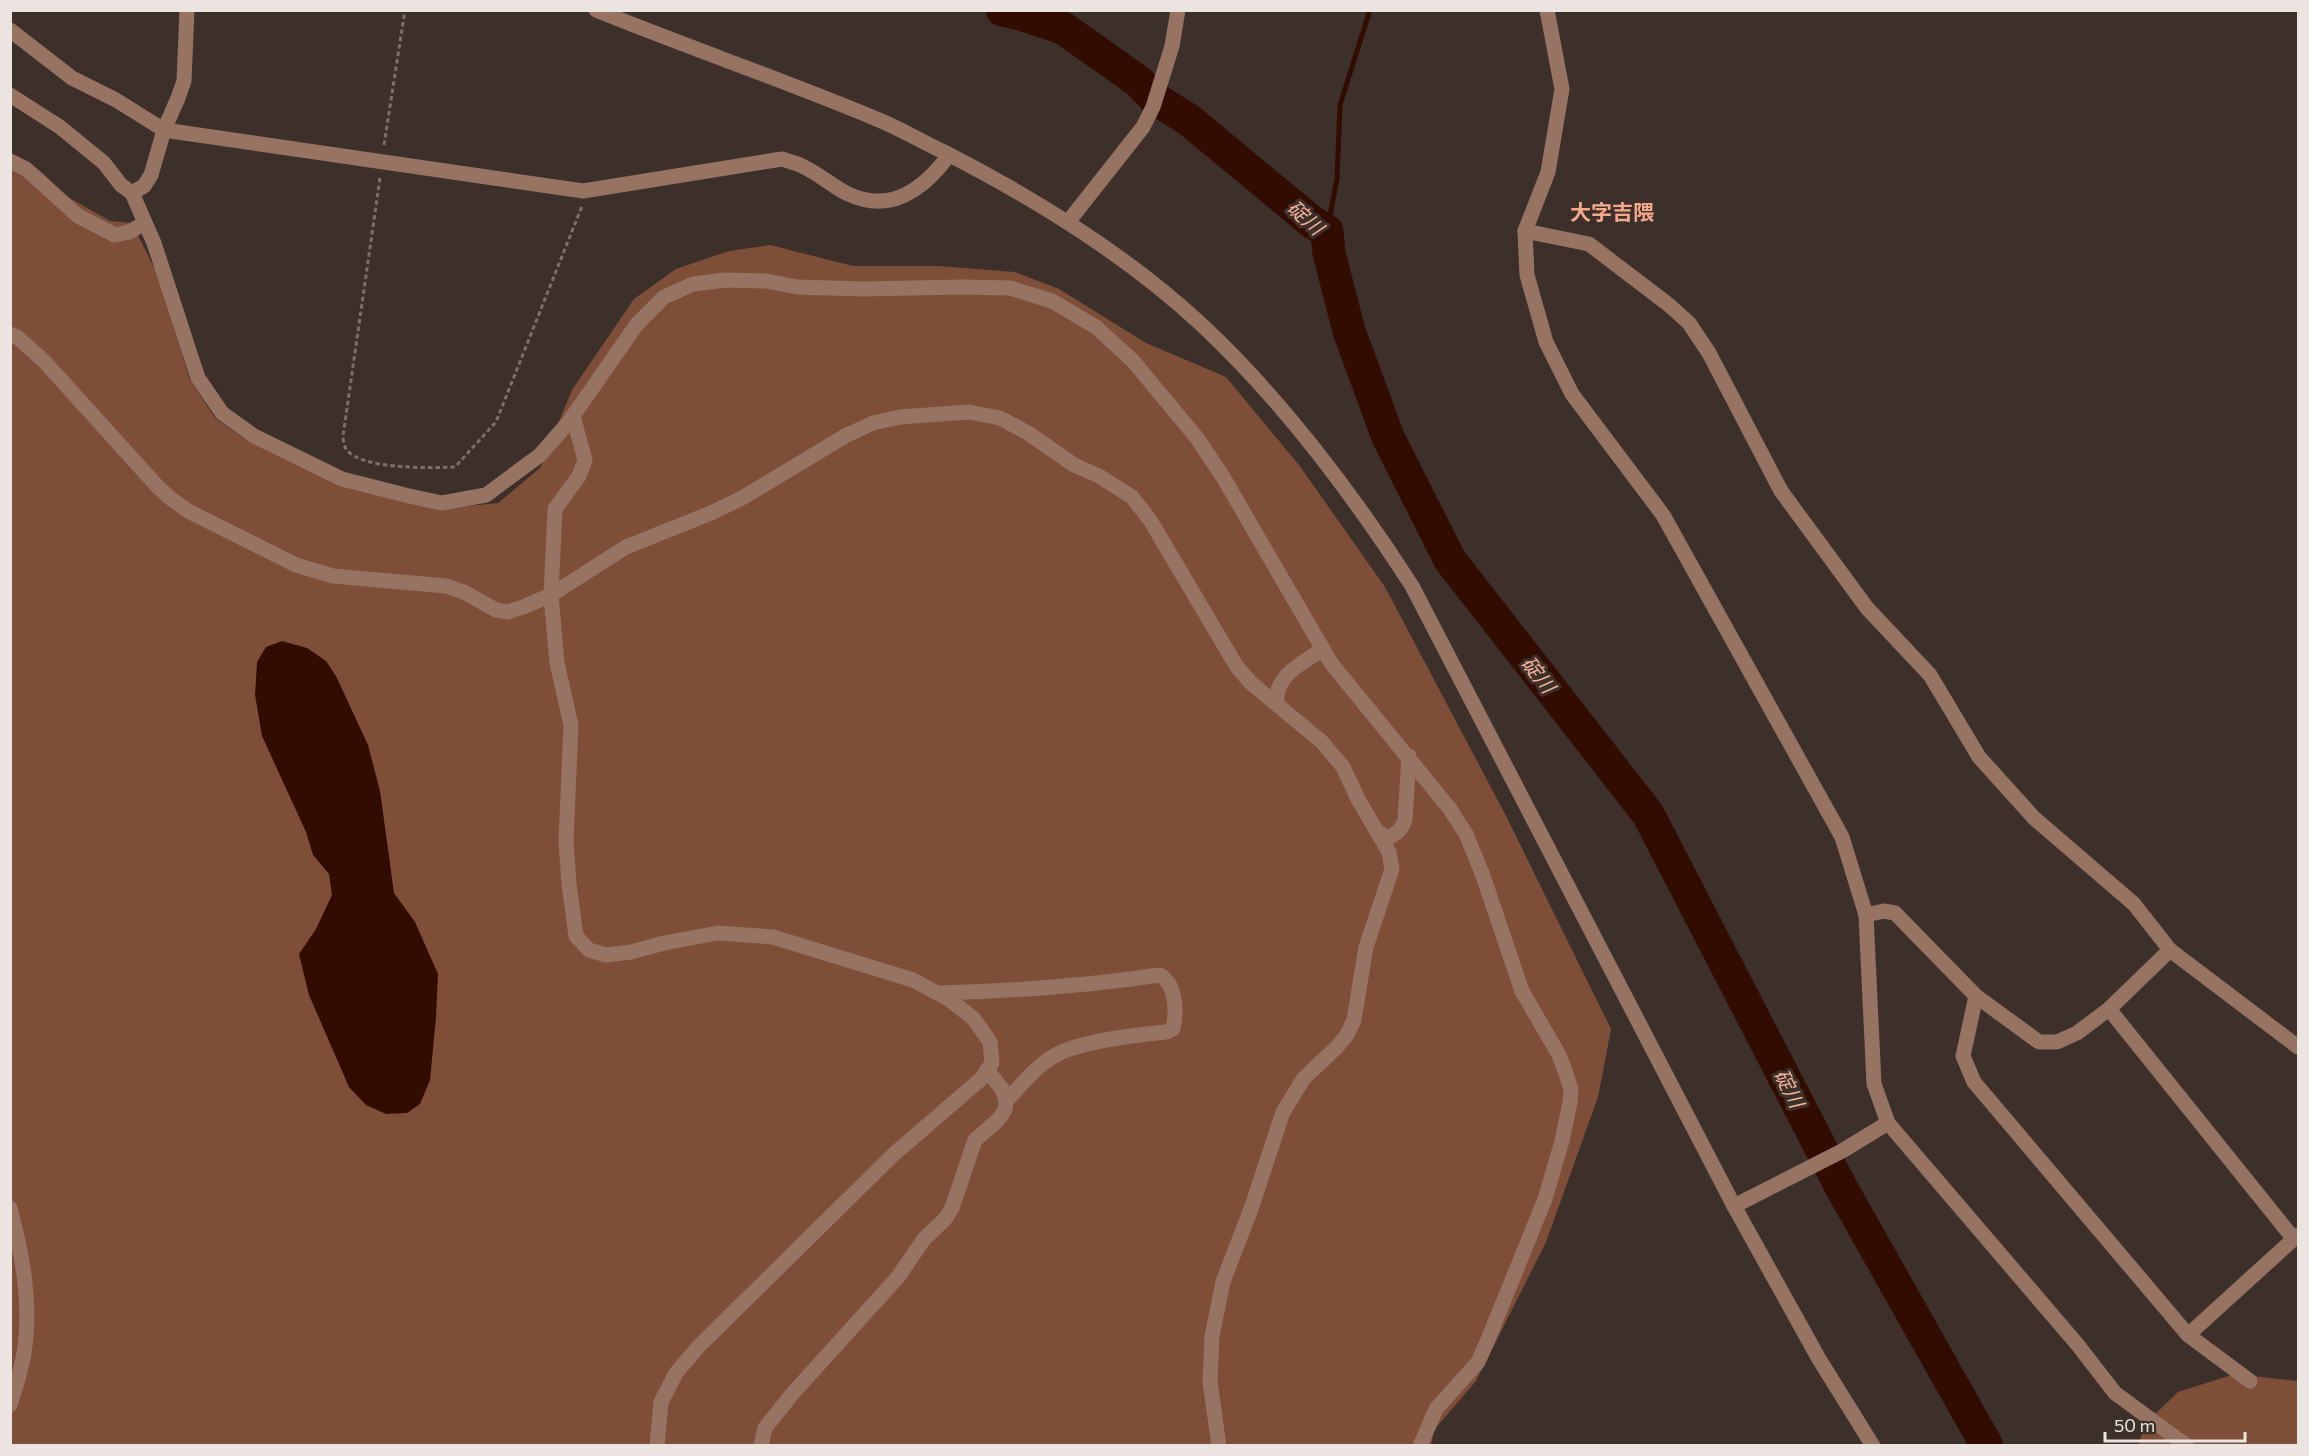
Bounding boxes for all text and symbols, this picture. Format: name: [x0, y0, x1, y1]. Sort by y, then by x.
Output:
water label: 碇川: [1283, 195, 1330, 241]
district label: 大字吉隈: [1570, 199, 1654, 224]
water label: 碇川: [1517, 651, 1562, 699]
water label: 碇川: [1770, 1065, 1811, 1113]
scale bar: [2105, 1405, 2244, 1443]
text: 50 m: [2114, 1414, 2155, 1436]

